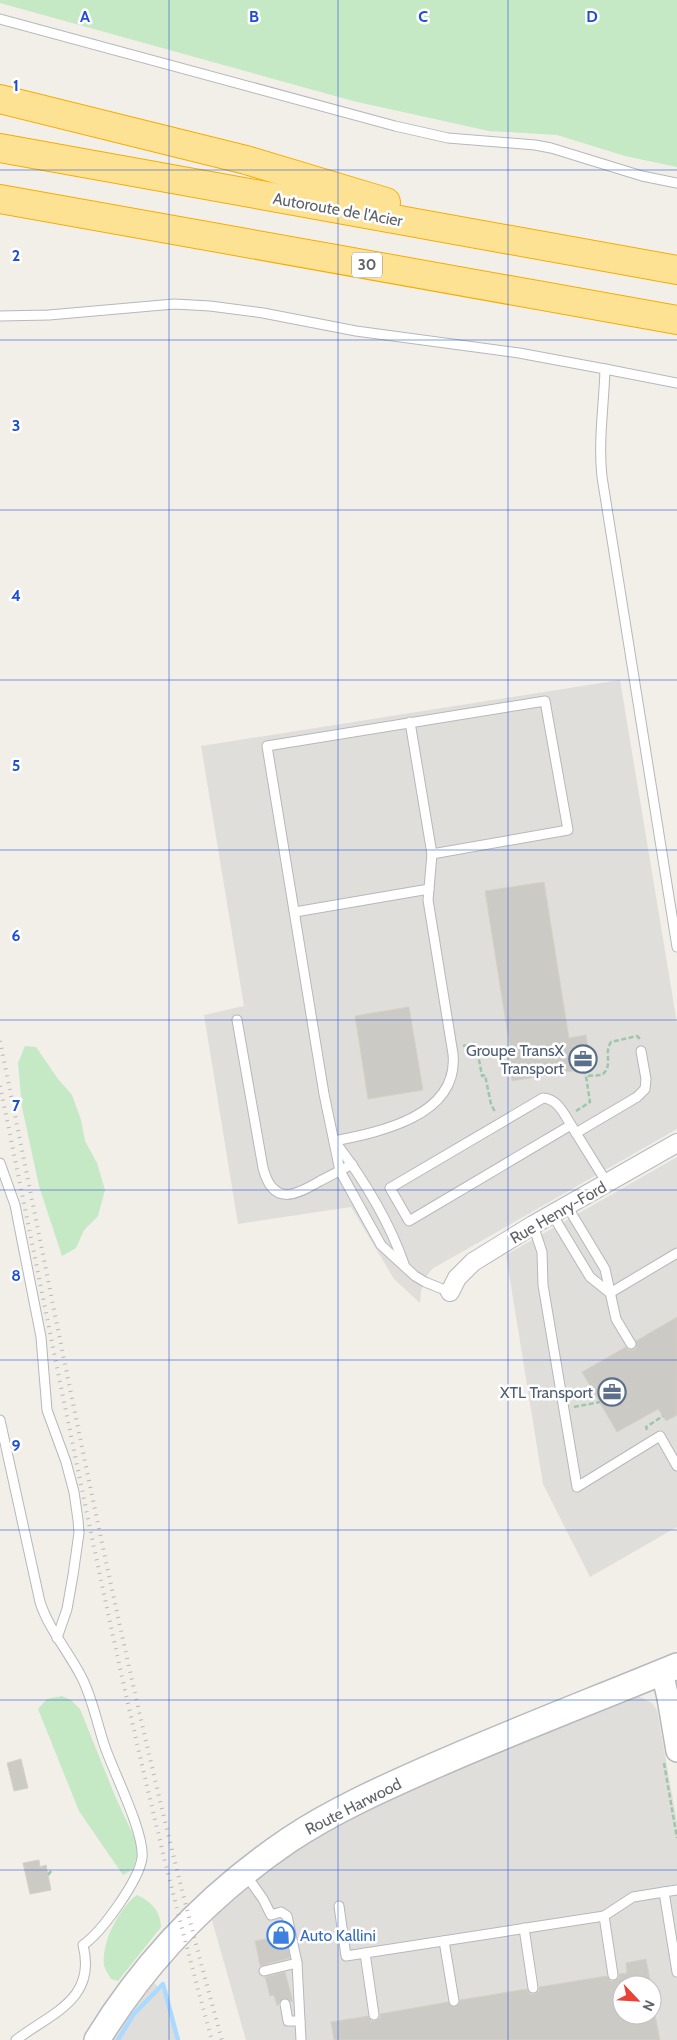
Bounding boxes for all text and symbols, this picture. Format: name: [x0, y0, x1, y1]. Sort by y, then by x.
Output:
text: A: [80, 7, 90, 26]
text: B: [249, 7, 259, 26]
text: C: [418, 7, 428, 26]
text: D: [586, 7, 598, 26]
text: 1: [13, 76, 19, 95]
street label: Autoroute de l'Acier: [272, 189, 405, 230]
text: 2: [12, 246, 20, 265]
road number: 30: [352, 252, 382, 278]
text: 3: [12, 416, 20, 435]
text: 4: [11, 586, 21, 605]
text: 5: [12, 756, 20, 775]
text: 6: [12, 926, 21, 945]
place label: Groupe TransX Transport: [466, 1041, 565, 1078]
office icon: Groupe TransX Transport: [568, 1044, 598, 1074]
text: 7: [12, 1096, 21, 1115]
street label: Rue Henry-Ford: [507, 1177, 610, 1248]
text: 8: [11, 1266, 21, 1285]
office icon: XTL Transport: [597, 1377, 627, 1407]
place label: XTL Transport: [500, 1383, 594, 1402]
text: 9: [12, 1436, 21, 1455]
street label: Route Harwood: [302, 1774, 405, 1839]
shop icon: Auto Kallini: [266, 1920, 296, 1950]
place label: Auto Kallini: [300, 1926, 376, 1945]
north arrow: [612, 1975, 662, 2025]
text: N: [639, 1997, 659, 2014]

